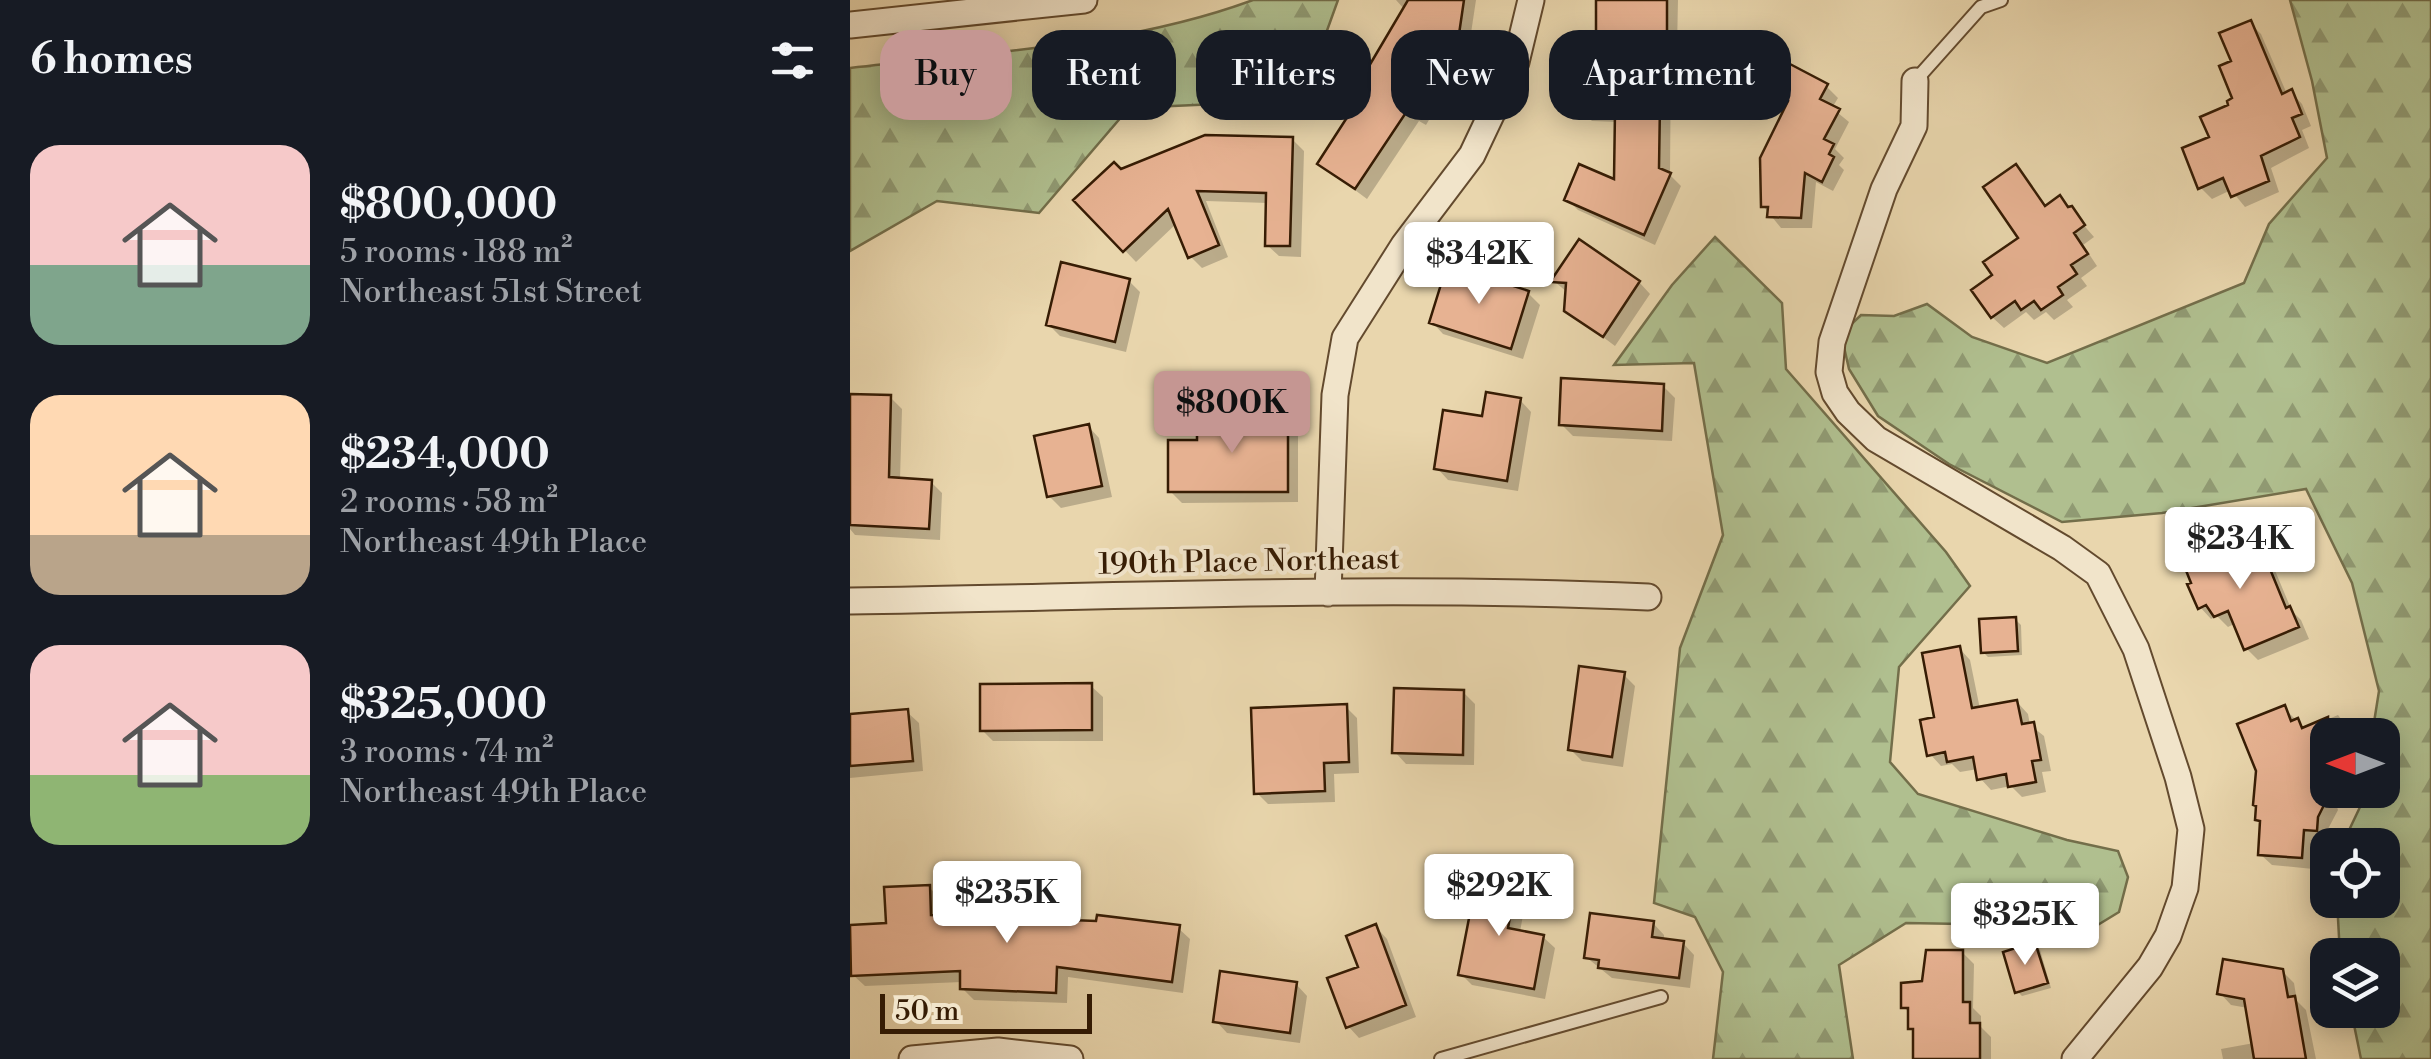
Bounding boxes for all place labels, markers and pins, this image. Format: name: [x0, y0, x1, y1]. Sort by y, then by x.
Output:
pin: $342K: [1409, 222, 1549, 307]
pin: $800K: [1162, 371, 1302, 456]
pin: $234K: [2170, 507, 2310, 592]
pin: $292K: [1429, 854, 1569, 939]
pin: $235K: [937, 861, 1077, 946]
pin: $325K: [1955, 883, 2095, 968]

